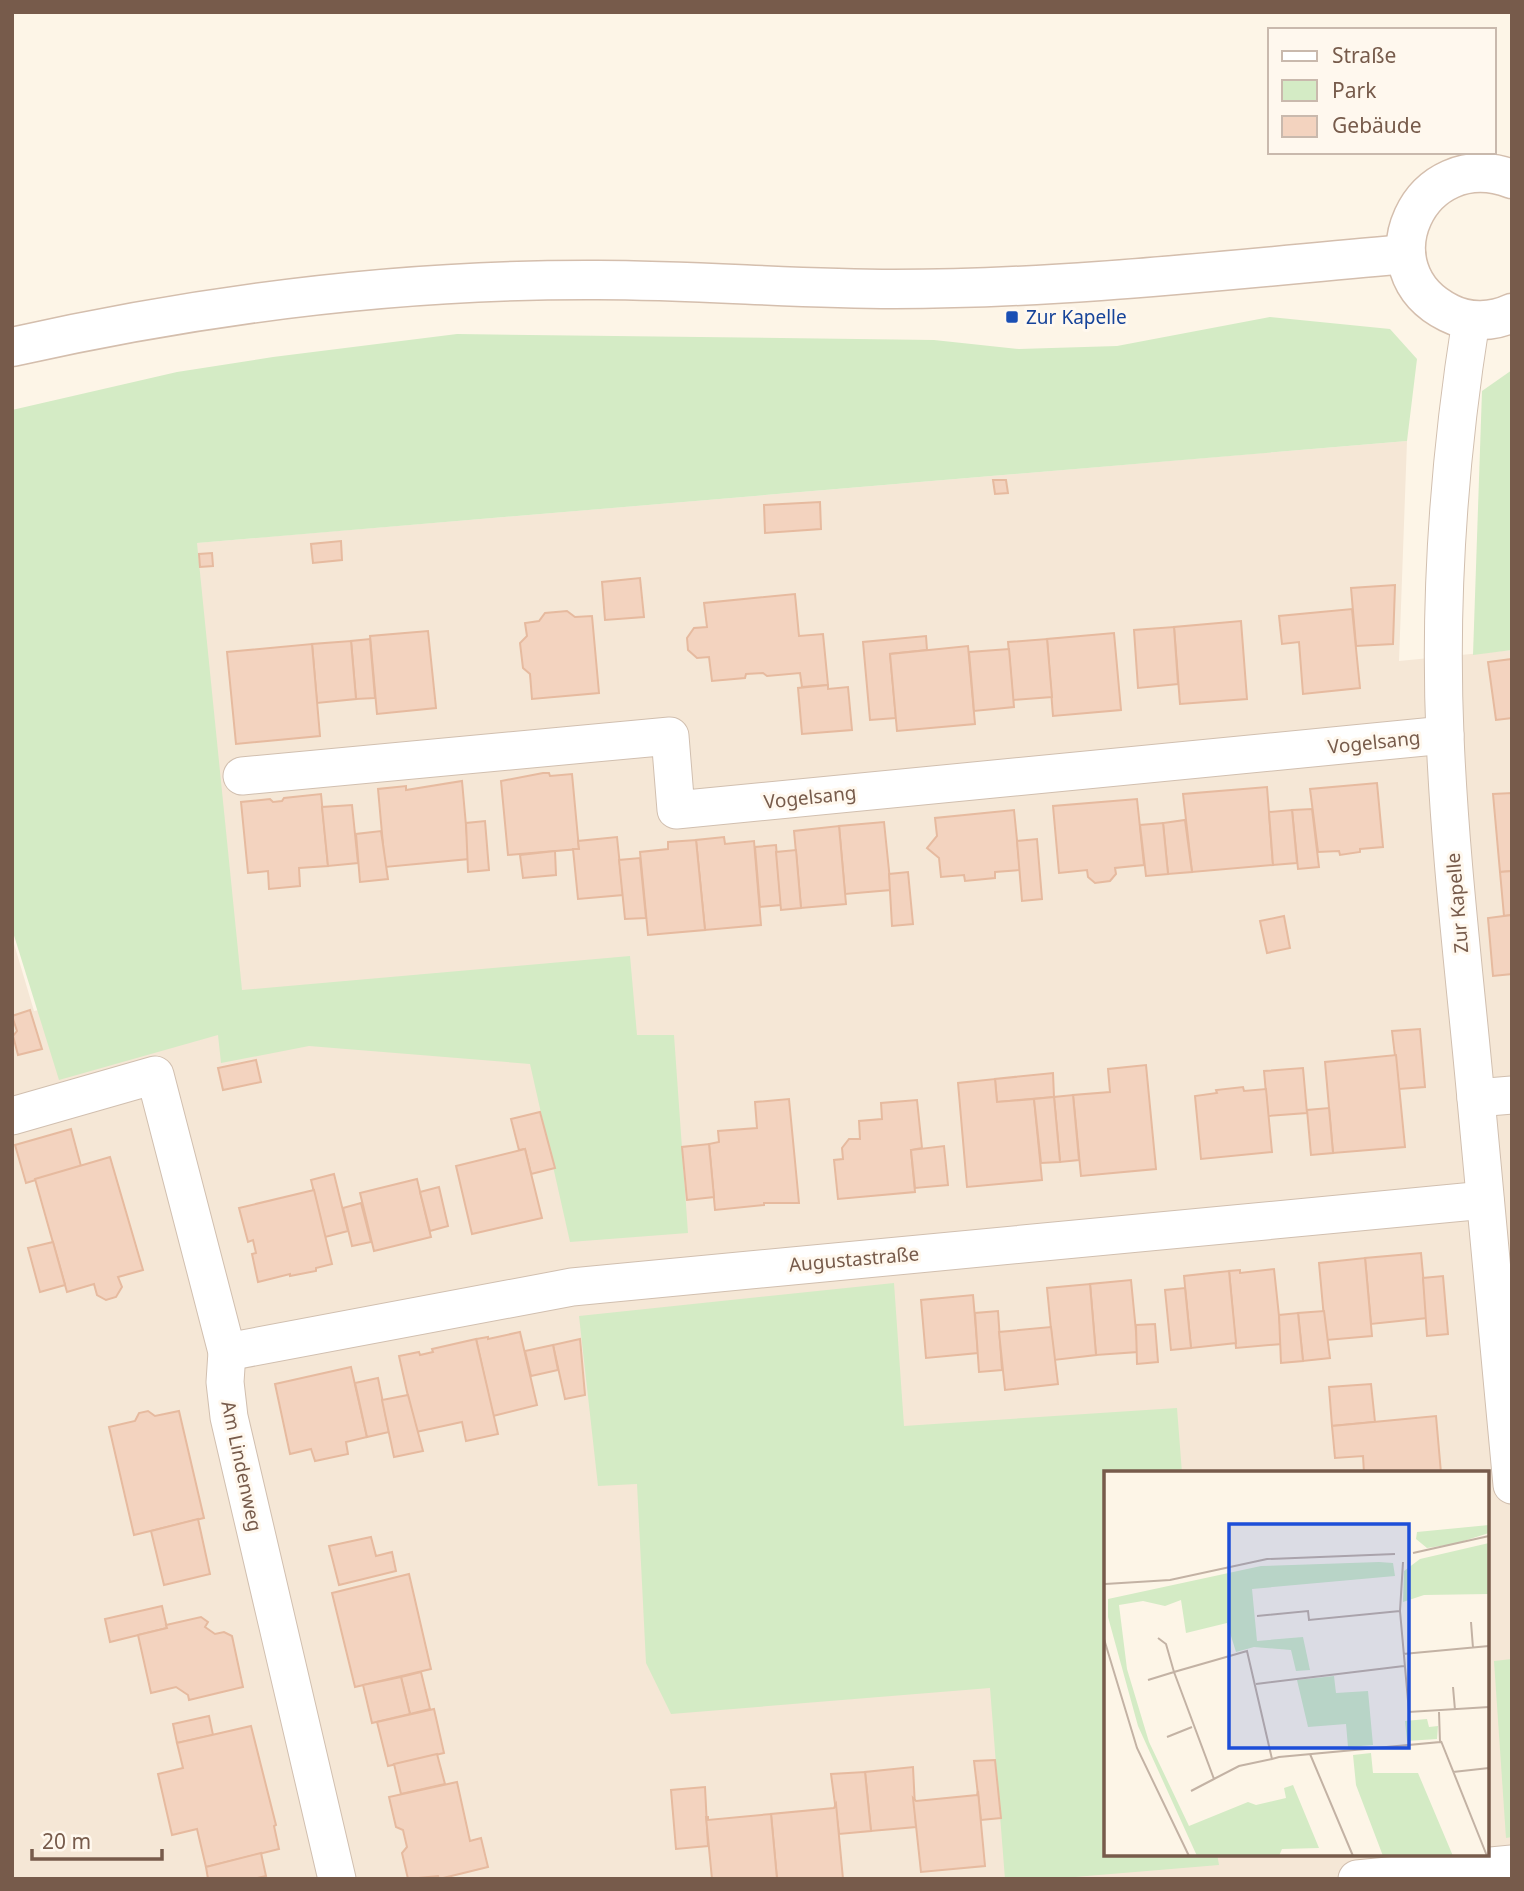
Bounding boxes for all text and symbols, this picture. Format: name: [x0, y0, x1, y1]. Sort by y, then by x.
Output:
legend: [1268, 28, 1496, 154]
text: Straße: [1332, 41, 1396, 69]
text: Park: [1332, 76, 1377, 104]
text: Gebäude: [1332, 111, 1422, 139]
place label: Zur Kapelle: [1026, 304, 1127, 330]
marker: Zur Kapelle: [1004, 309, 1020, 325]
street label: Vogelsang: [1326, 724, 1422, 760]
street label: Vogelsang: [762, 779, 858, 815]
street label: Zur Kapelle: [1440, 852, 1474, 954]
street label: Augustastraße: [788, 1240, 920, 1278]
street label: Am Lindenweg: [215, 1398, 269, 1534]
inset map: [1104, 1471, 1489, 1856]
scale bar: [32, 1818, 161, 1862]
text: 20 m: [42, 1827, 91, 1855]

